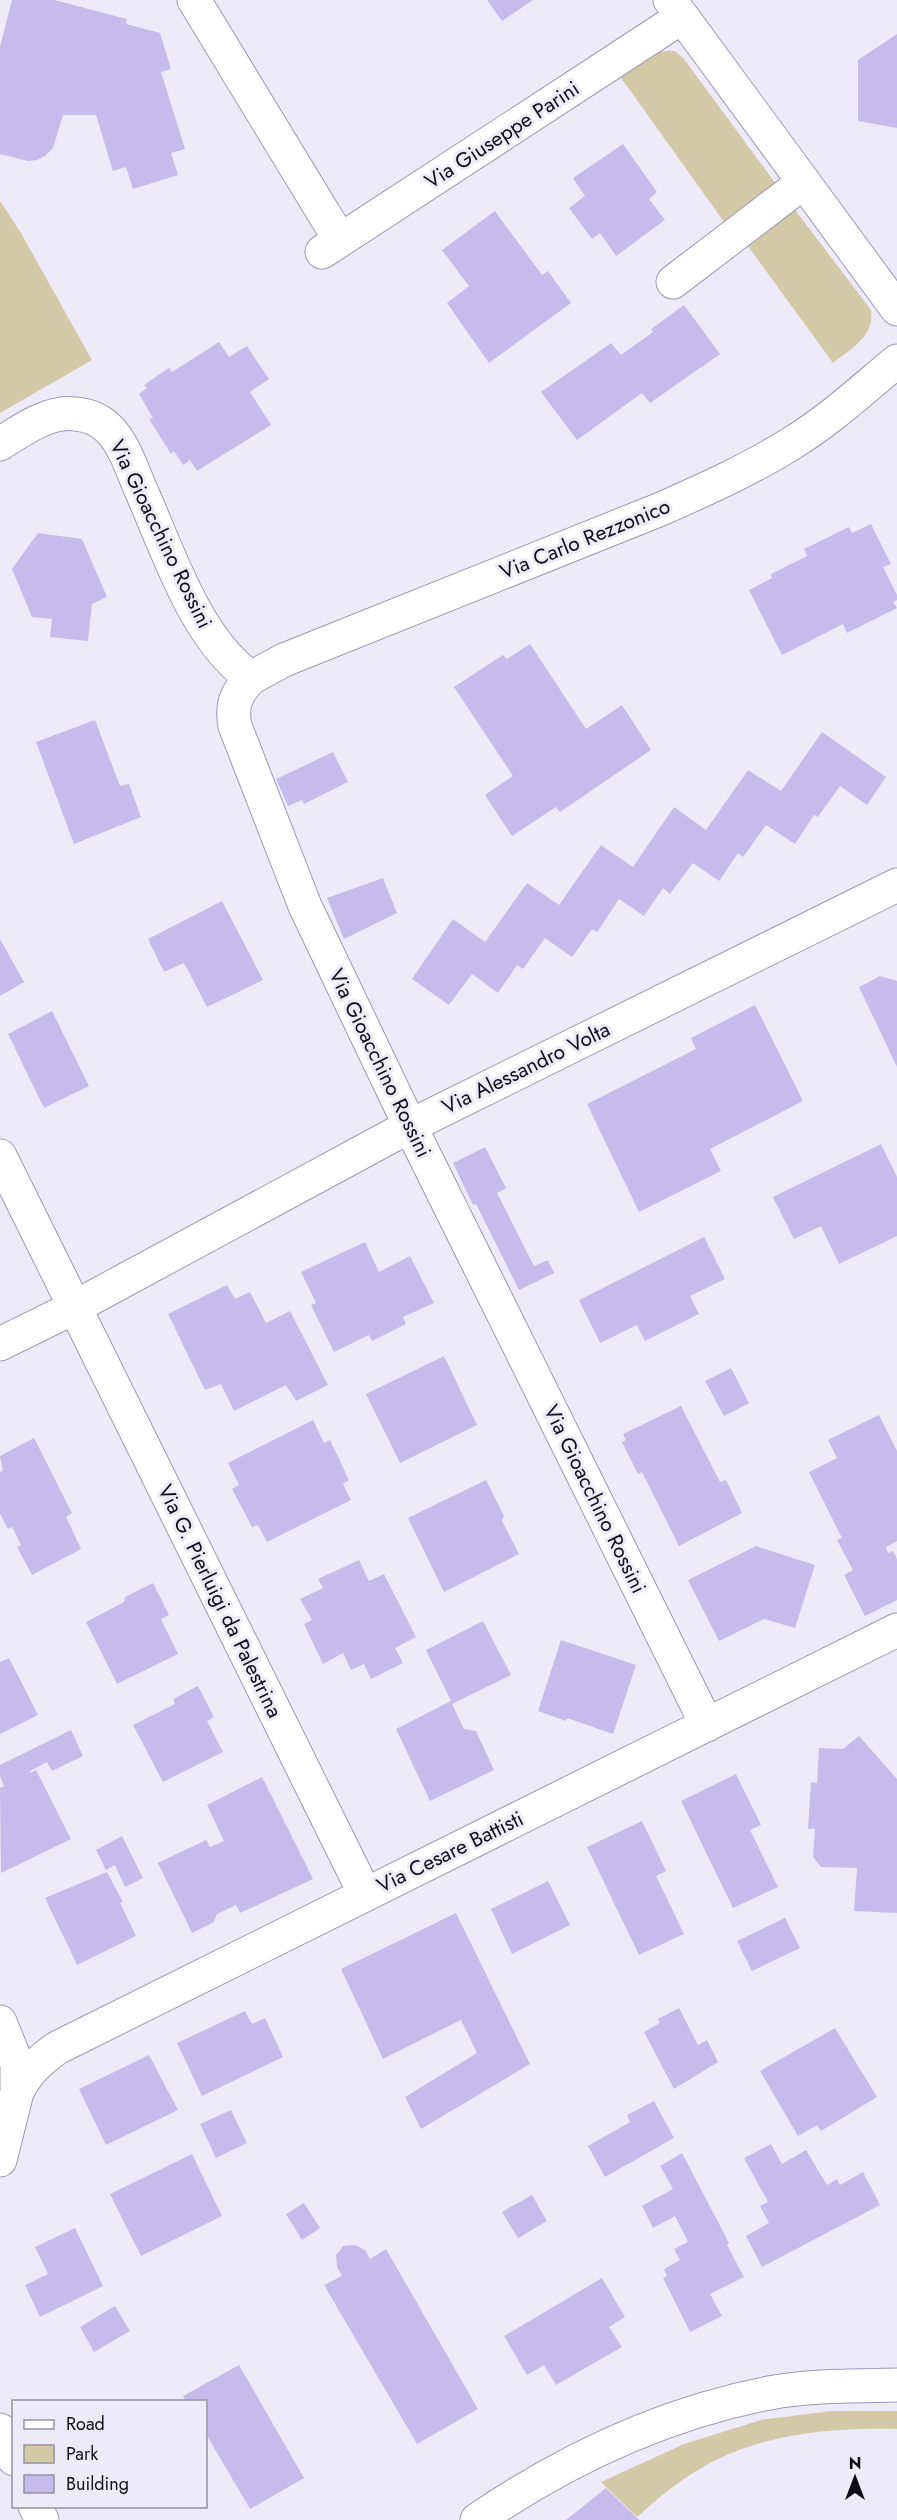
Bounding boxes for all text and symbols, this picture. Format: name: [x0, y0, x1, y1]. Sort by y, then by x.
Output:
street label: Via Giuseppe Parini: [419, 74, 585, 196]
street label: Via Gioacchino Rossini: [102, 435, 220, 633]
street label: Via Carlo Rezzonico: [495, 491, 675, 587]
street label: Via Gioacchino Rossini: [321, 964, 439, 1162]
street label: Via Alessandro Volta: [437, 1014, 615, 1122]
street label: Via Gioacchino Rossini: [536, 1400, 654, 1598]
street label: Via G. Pierluigi da Palestrina: [150, 1479, 290, 1723]
street label: Via Cesare Battisti: [372, 1803, 528, 1901]
legend: [12, 2400, 207, 2508]
text: Road: [66, 2411, 105, 2437]
text: Park: [66, 2441, 98, 2467]
north arrow: [825, 2448, 885, 2508]
text: N: [849, 2452, 861, 2475]
text: Building: [66, 2471, 129, 2497]

